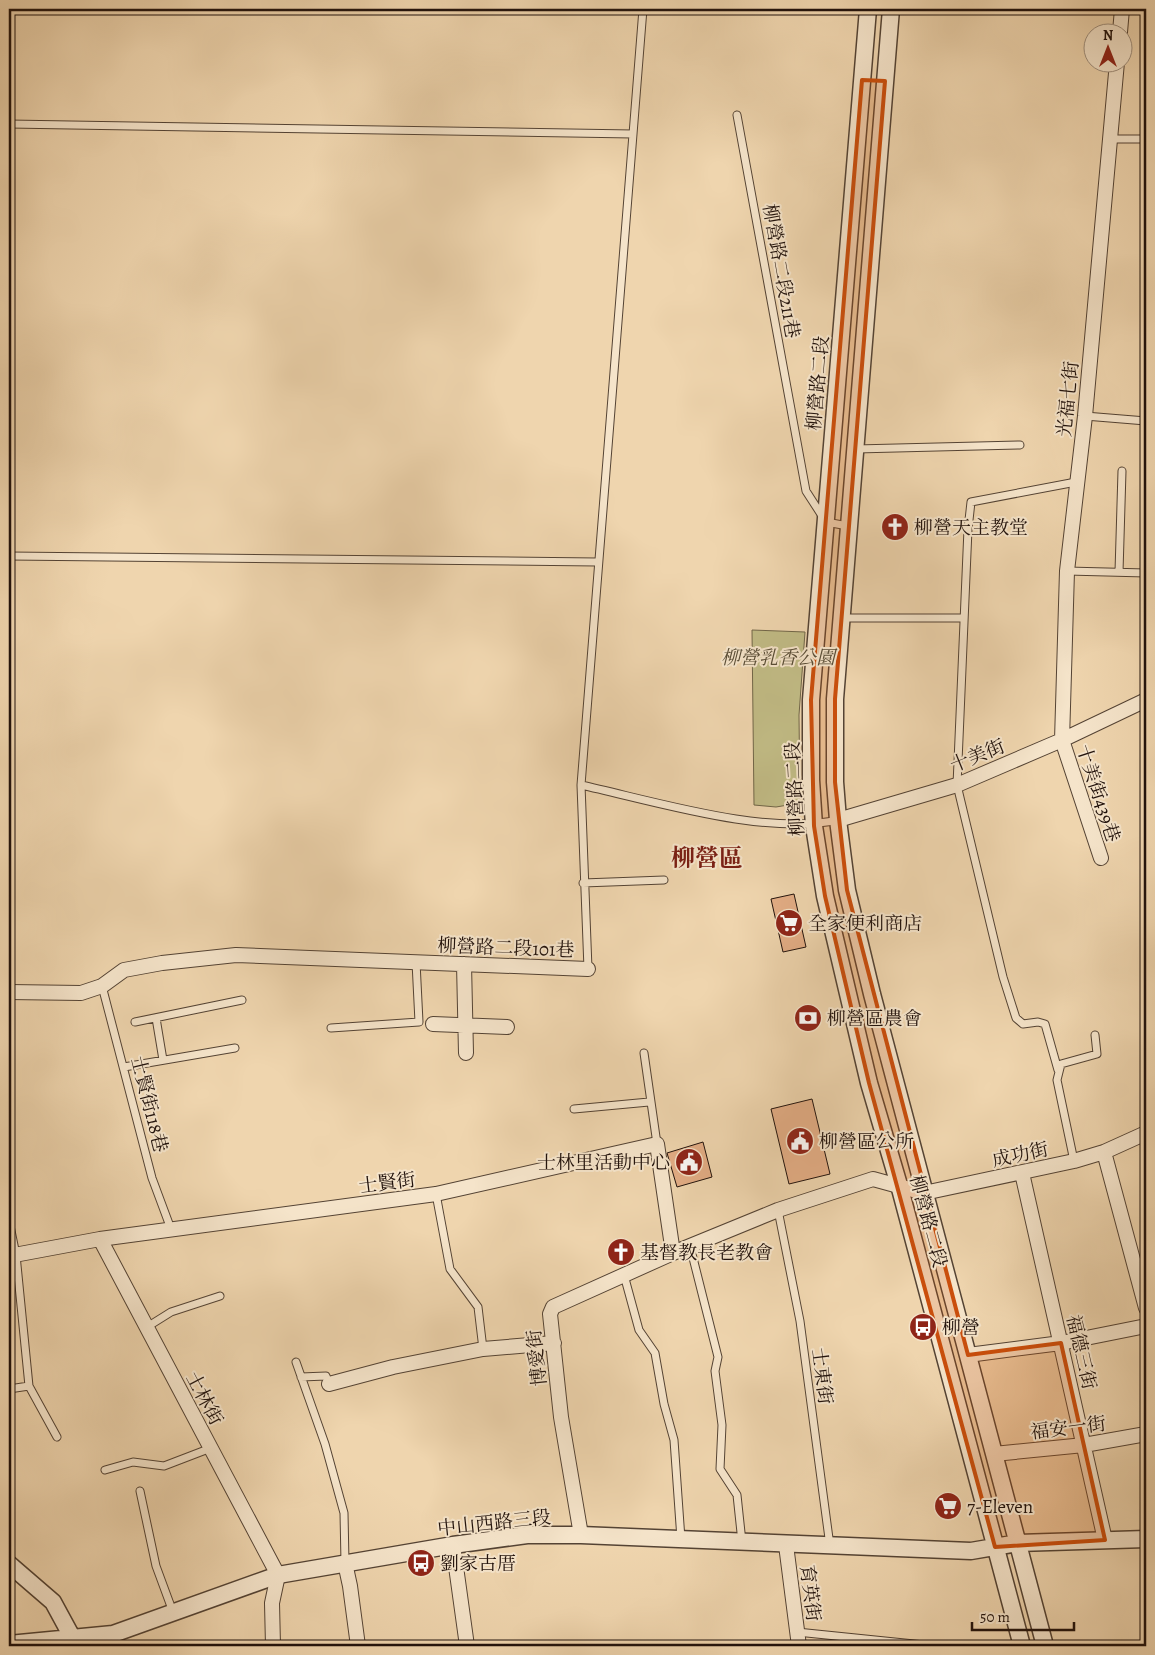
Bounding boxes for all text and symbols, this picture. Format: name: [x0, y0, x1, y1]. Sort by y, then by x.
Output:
north arrow: [1082, 22, 1132, 72]
text: N: [1103, 26, 1113, 45]
street label: 柳營路二段211巷: [756, 202, 806, 340]
street label: 柳營路二段: [801, 335, 835, 432]
street label: 光福七街: [1051, 360, 1085, 438]
church icon: 柳營天主教堂: [880, 512, 910, 542]
place label: 柳營天主教堂: [914, 515, 1028, 541]
park label: 柳營乳香公園: [721, 645, 838, 671]
street label: 十美街: [946, 733, 1009, 779]
street label: 柳營路二段: [780, 741, 810, 837]
street label: 十美街439巷: [1070, 741, 1126, 845]
district label: 柳營區: [671, 842, 743, 874]
supermarket icon: 全家便利商店: [774, 908, 804, 938]
place label: 全家便利商店: [808, 911, 922, 937]
street label: 柳營路二段101巷: [437, 933, 575, 963]
bank icon: 柳營區農會: [793, 1003, 823, 1033]
place label: 柳營區農會: [827, 1006, 922, 1032]
street label: 士賢街118巷: [125, 1053, 174, 1155]
public building icon: 柳營區公所: [785, 1126, 815, 1156]
place label: 柳營區公所: [819, 1129, 914, 1155]
street label: 成功街: [990, 1136, 1051, 1174]
public building icon: 士林里活動中心: [674, 1147, 704, 1177]
place label: 士林里活動中心: [537, 1150, 670, 1176]
street label: 士賢街: [357, 1167, 417, 1199]
street label: 柳營路二段: [903, 1172, 953, 1271]
church icon: 基督教長老教會: [606, 1237, 636, 1267]
place label: 基督教長老教會: [640, 1240, 773, 1266]
bus stop icon: 柳營: [908, 1312, 938, 1342]
street label: 福德三街: [1060, 1312, 1102, 1392]
place label: 柳營: [942, 1315, 980, 1341]
street label: 博愛街: [521, 1328, 553, 1388]
street label: 士東街: [806, 1346, 838, 1406]
street label: 士林街: [179, 1367, 229, 1430]
street label: 福安一街: [1029, 1410, 1107, 1446]
supermarket icon: 7-Eleven: [933, 1491, 963, 1521]
place label: 7-Eleven: [967, 1494, 1033, 1520]
street label: 中山西路三段: [436, 1504, 552, 1542]
bus stop icon: 劉家古厝: [406, 1548, 436, 1578]
place label: 劉家古厝: [440, 1551, 516, 1577]
street label: 育英街: [794, 1563, 826, 1623]
scale bar: [972, 1600, 1075, 1632]
text: 50 m: [980, 1607, 1010, 1627]

